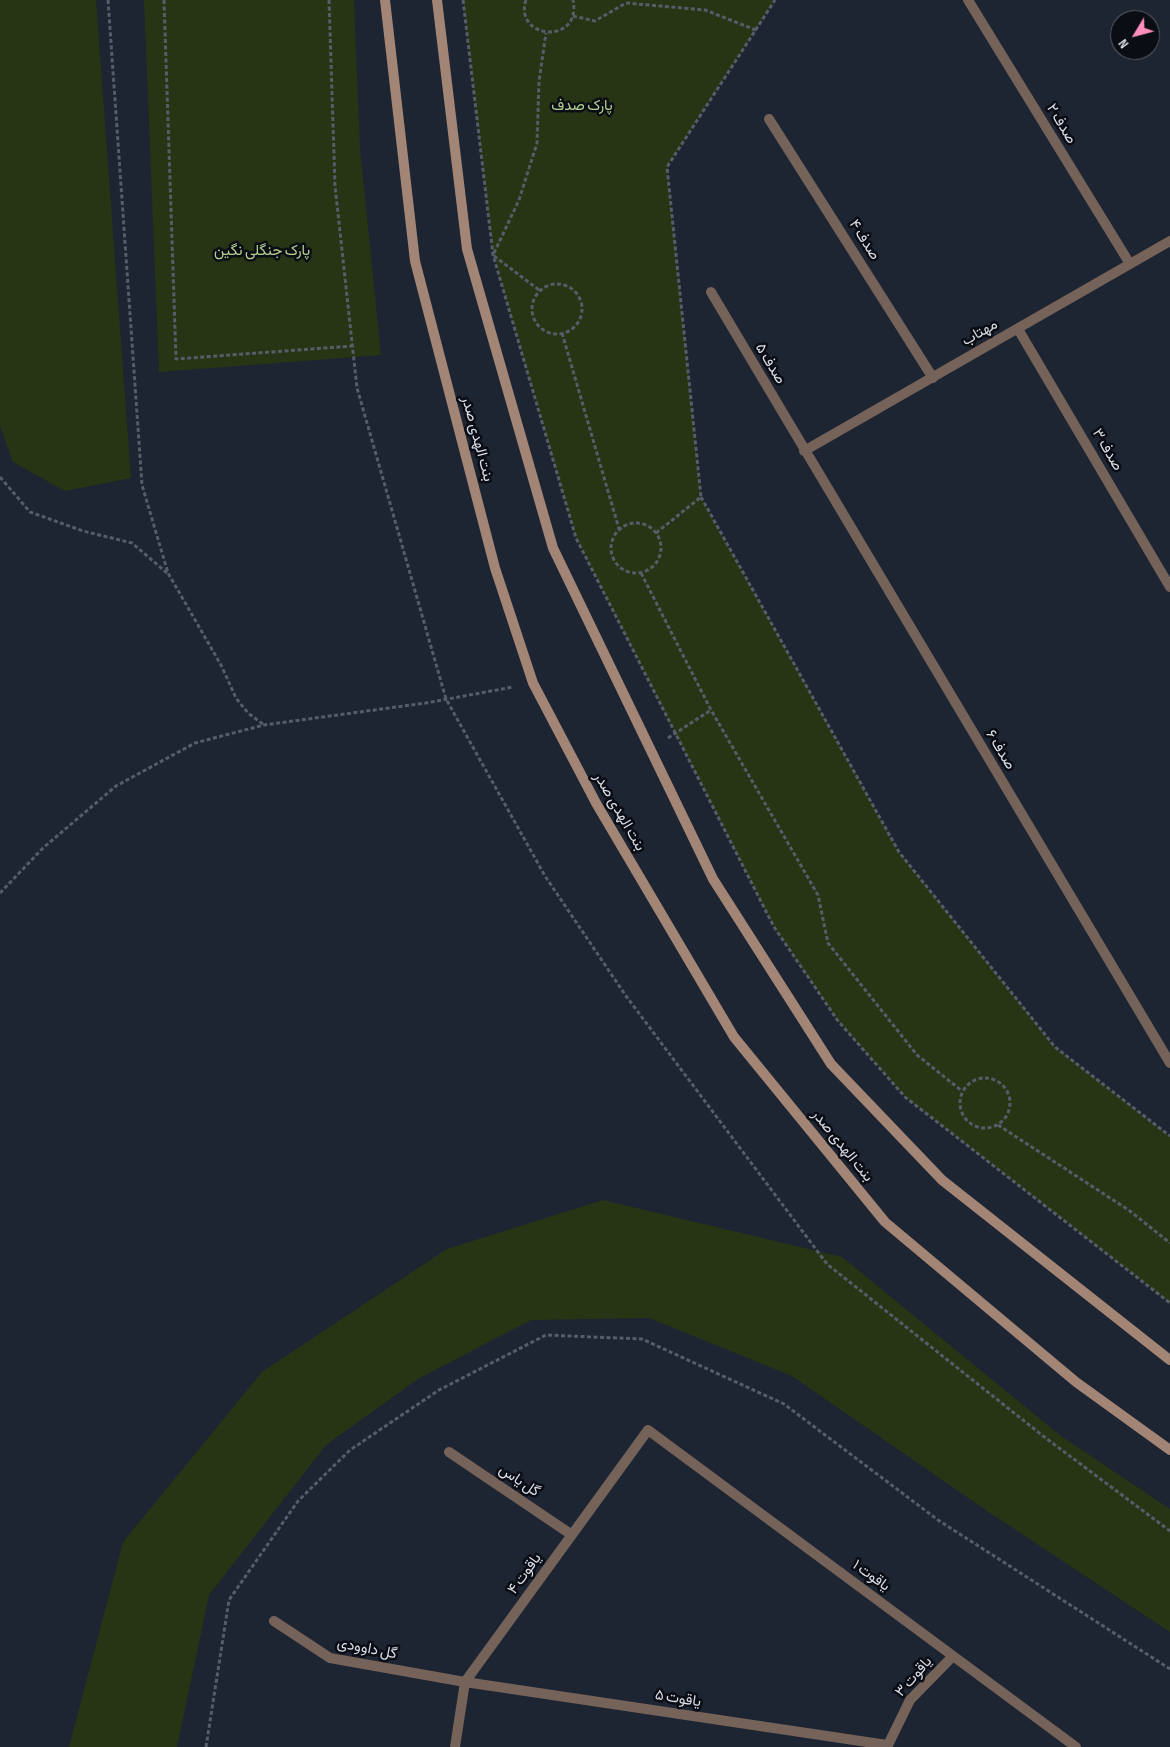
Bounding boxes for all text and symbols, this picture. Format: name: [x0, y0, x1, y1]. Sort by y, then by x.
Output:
north arrow: [1110, 10, 1160, 60]
text: N: [1114, 36, 1132, 52]
park label: پارک صدف: [551, 97, 613, 115]
street label: صدف ۲: [1042, 101, 1080, 147]
street label: صدف ۴: [845, 216, 883, 264]
park label: پارک جنگلی نگین: [214, 242, 310, 260]
street label: مهتاب: [959, 316, 1001, 350]
street label: صدف ۵: [751, 340, 789, 388]
street label: بنت الهدی صدر: [457, 394, 497, 484]
street label: صدف ۳: [1088, 426, 1126, 474]
street label: صدف ۶: [981, 727, 1019, 773]
street label: بنت الهدی صدر: [589, 770, 649, 854]
street label: بنت الهدی صدر: [807, 1106, 877, 1186]
street label: گل یاس: [495, 1461, 543, 1501]
street label: یاقوت ۴: [504, 1550, 546, 1598]
street label: یاقوت ۱: [849, 1556, 893, 1596]
street label: گل داوودی: [335, 1634, 399, 1664]
street label: یاقوت ۳: [892, 1653, 936, 1701]
street label: یاقوت ۵: [654, 1686, 702, 1712]

